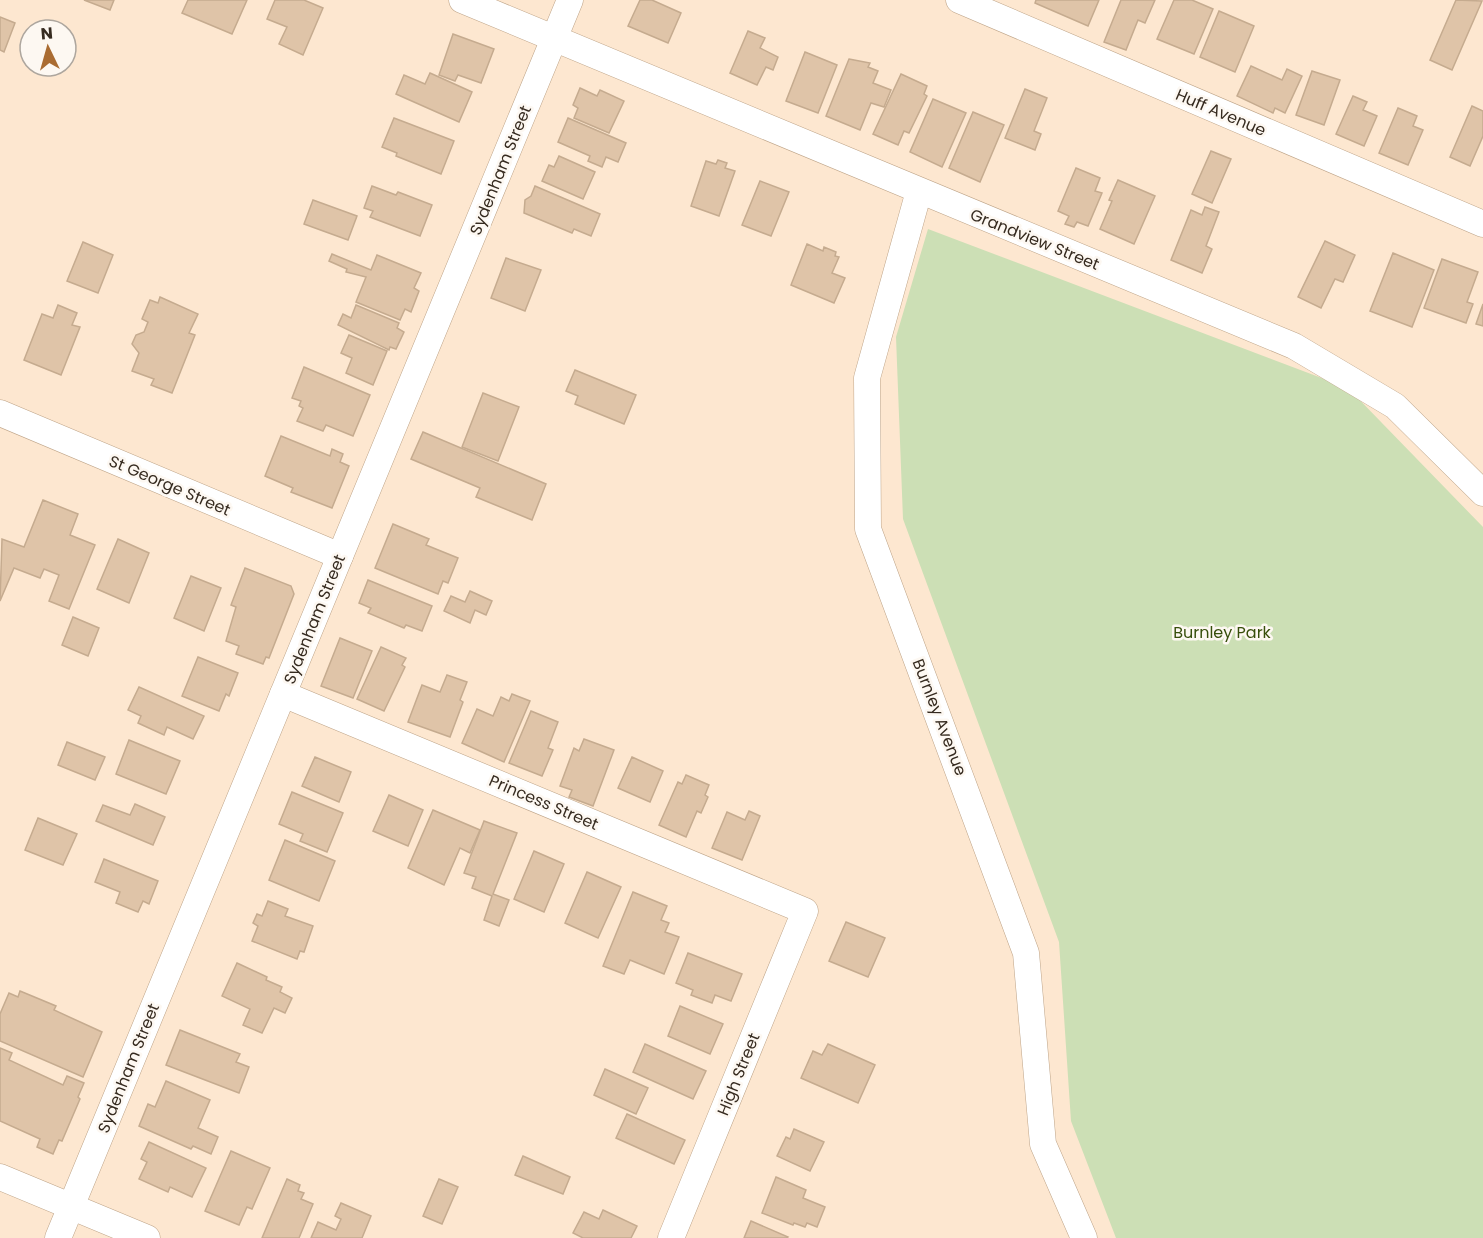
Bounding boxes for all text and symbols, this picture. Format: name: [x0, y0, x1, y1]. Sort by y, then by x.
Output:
north arrow: [18, 18, 78, 78]
text: N: [40, 22, 54, 46]
street label: Huff Avenue: [1172, 83, 1270, 142]
street label: Sydenham Street: [464, 102, 537, 238]
street label: Grandview Street: [967, 203, 1103, 276]
street label: St George Street: [106, 449, 234, 521]
street label: Sydenham Street: [278, 551, 351, 687]
park label: Burnley Park: [1173, 621, 1272, 644]
street label: Burnley Avenue: [907, 655, 972, 779]
street label: Princess Street: [486, 769, 602, 836]
street label: Sydenham Street: [92, 1000, 165, 1136]
street label: High Street: [711, 1029, 766, 1119]

